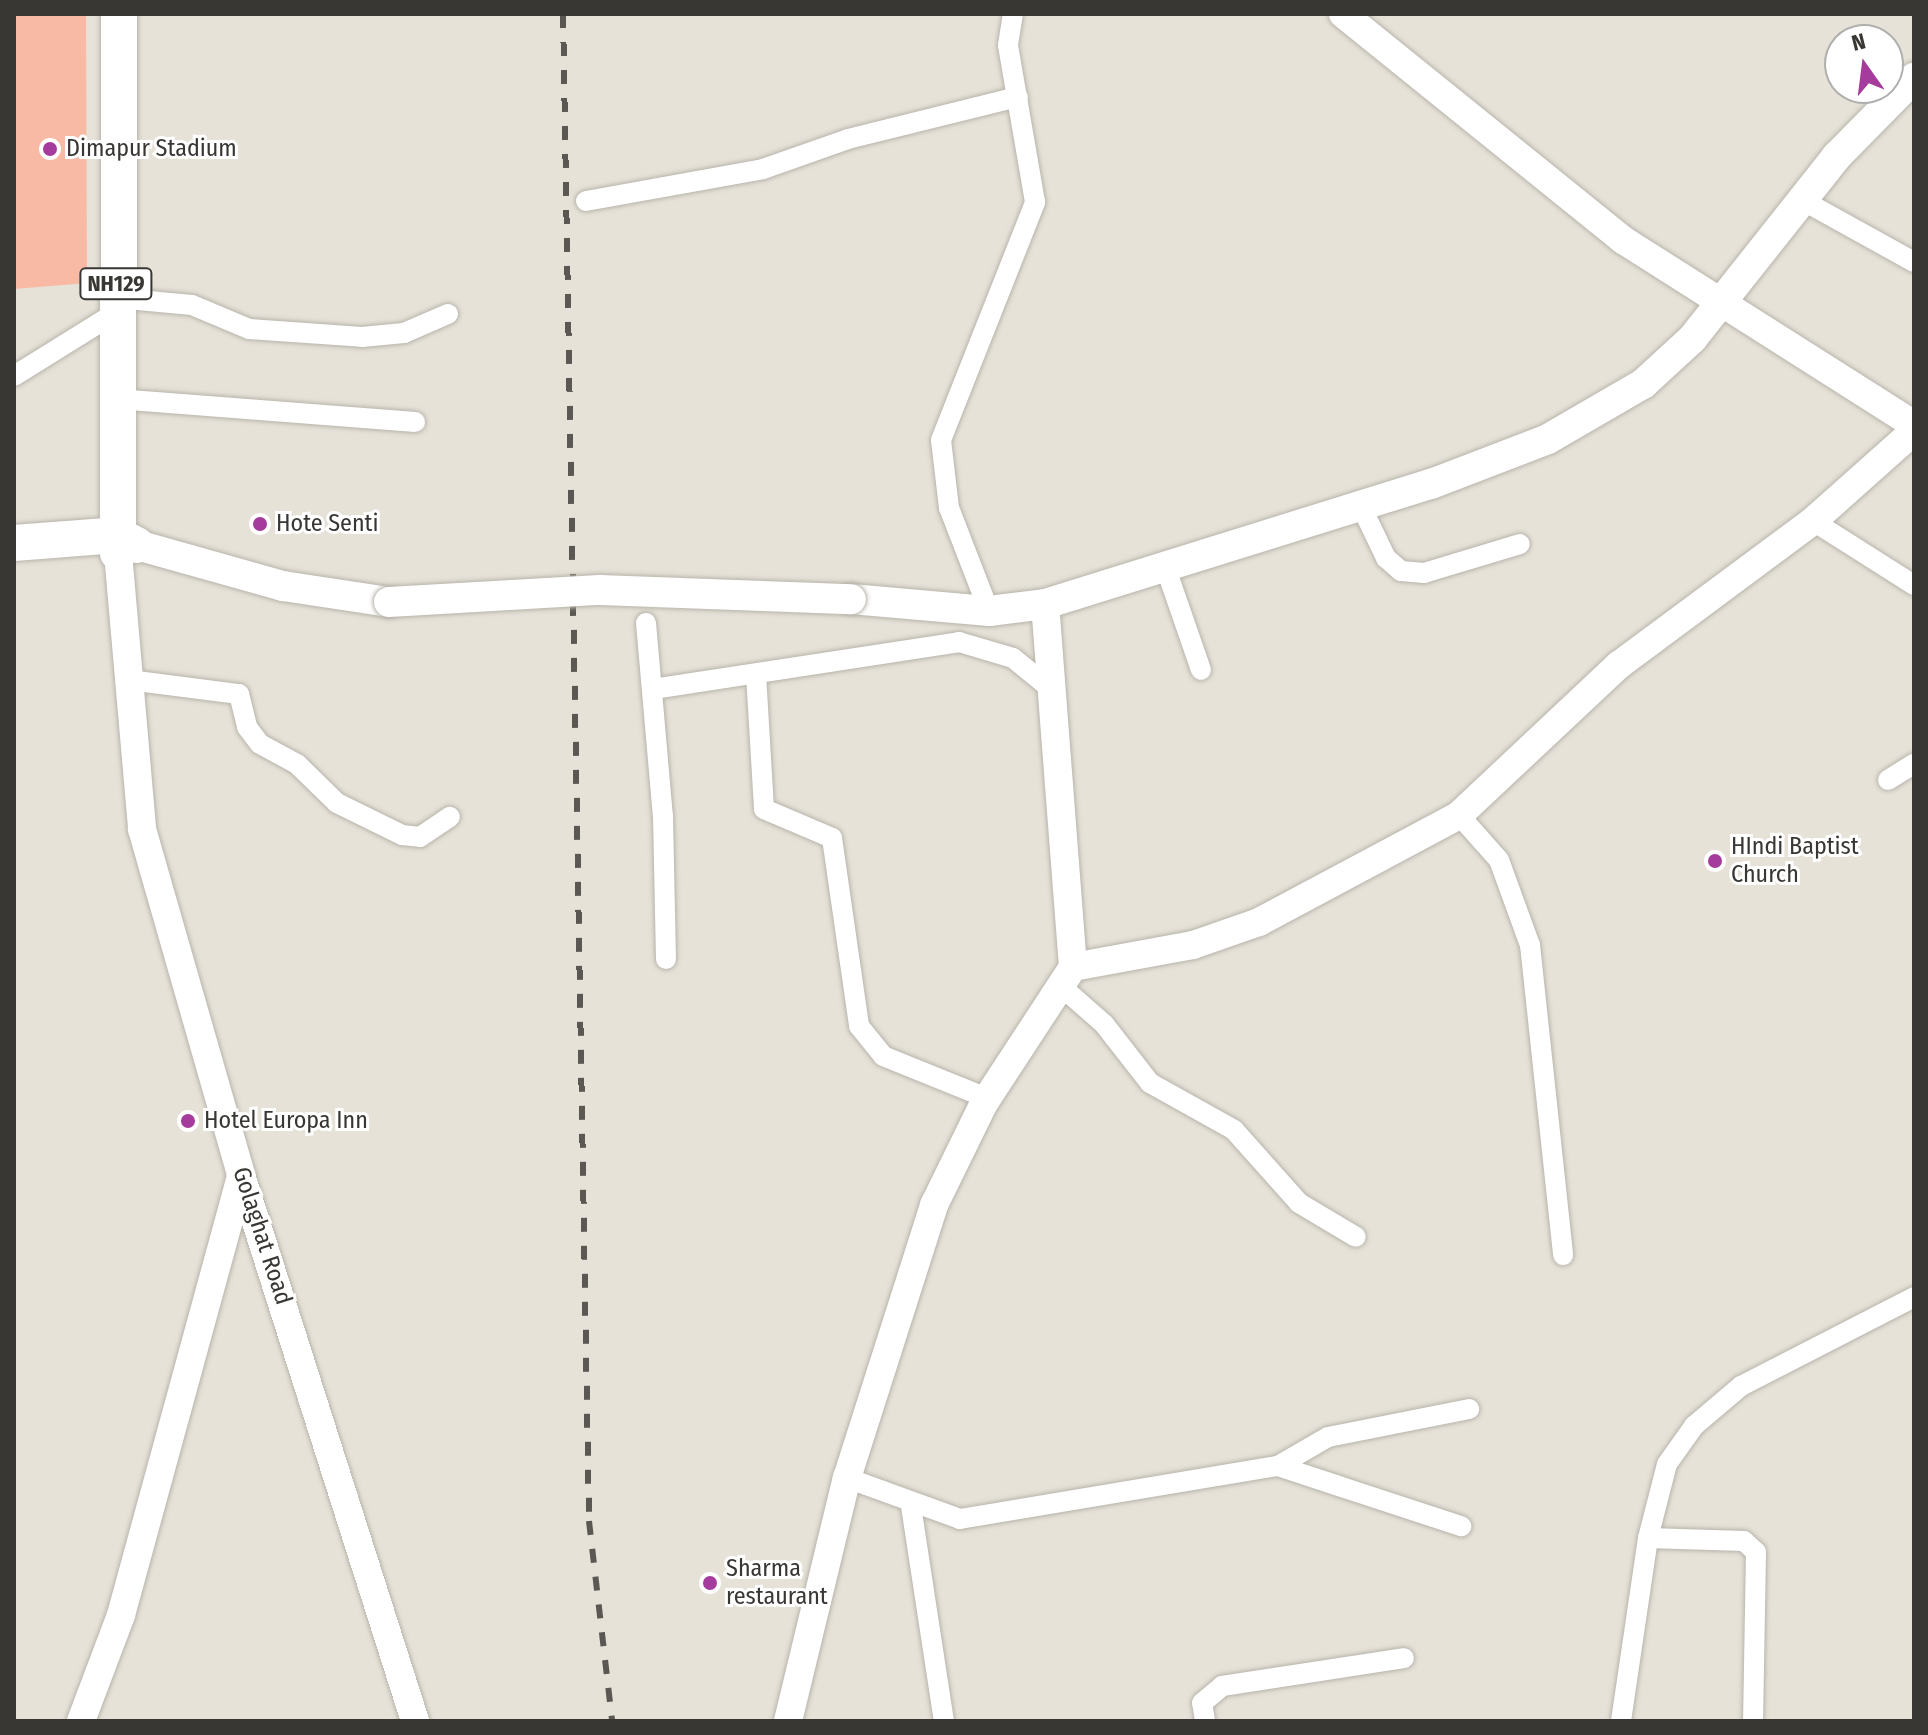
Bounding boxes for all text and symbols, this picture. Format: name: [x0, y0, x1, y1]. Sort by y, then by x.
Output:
north arrow: [1824, 24, 1904, 104]
text: N: [1849, 27, 1868, 57]
place label: Dimapur Stadium: [66, 135, 237, 163]
marker: Dimapur Stadium: [41, 140, 59, 158]
road number: NH129: [78, 266, 154, 302]
place label: Hote Senti: [276, 510, 378, 538]
marker: Hote Senti: [251, 515, 269, 533]
place label: HIndi Baptist Church: [1731, 833, 1859, 889]
marker: HIndi Baptist Church: [1706, 852, 1724, 870]
place label: Hotel Europa Inn: [204, 1107, 368, 1135]
marker: Hotel Europa Inn: [179, 1112, 197, 1130]
street label: Golaghat Road: [226, 1164, 298, 1308]
place label: Sharma restaurant: [726, 1555, 828, 1611]
marker: Sharma restaurant: [701, 1574, 719, 1592]

